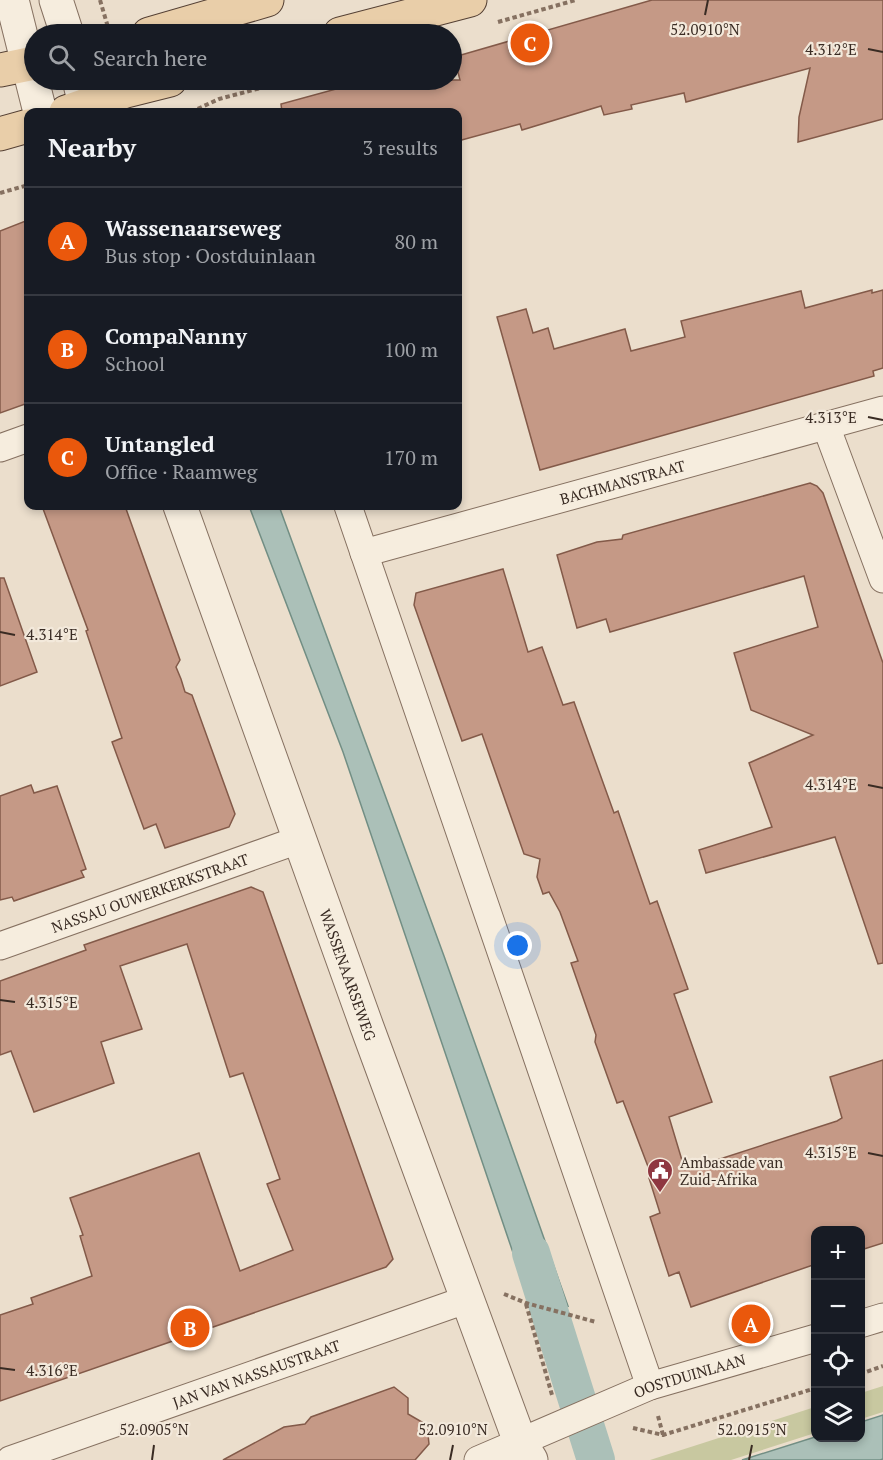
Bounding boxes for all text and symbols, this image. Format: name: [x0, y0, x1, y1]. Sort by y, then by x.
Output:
text: 52.0910°N: [670, 19, 740, 39]
pin: C: [510, 20, 550, 66]
search box: [24, 24, 462, 90]
text: 4.312°E: [805, 39, 857, 59]
icon: search: [45, 41, 78, 74]
text: Search here: [93, 43, 207, 72]
text: Nearby: [48, 130, 136, 164]
text: 3 results: [363, 134, 438, 161]
text: Wassenaarseweg: [105, 213, 281, 242]
text: A: [60, 228, 75, 255]
text: 80 m: [395, 228, 438, 255]
text: Bus stop · Oostduinlaan: [105, 242, 316, 269]
text: CompaNanny: [105, 321, 247, 350]
text: B: [61, 336, 74, 363]
text: 100 m: [384, 336, 438, 363]
text: School: [105, 350, 165, 377]
text: 4.313°E: [805, 407, 857, 427]
text: Untangled: [105, 429, 215, 458]
text: C: [61, 444, 74, 471]
text: 170 m: [384, 444, 438, 471]
street label: BACHMANSTRAAT: [558, 455, 687, 509]
text: Office · Raamweg: [105, 458, 257, 485]
text: 4.314°E: [26, 624, 78, 644]
text: 4.314°E: [805, 774, 857, 794]
street label: NASSAU OUWERKERKSTRAAT: [48, 848, 251, 937]
street label: WASSENAARSEWEG: [315, 906, 381, 1044]
your location: [503, 931, 532, 960]
text: 4.315°E: [26, 992, 78, 1012]
text: 4.315°E: [805, 1142, 857, 1162]
place label: Ambassade van Zuid-Afrika: [680, 1152, 783, 1189]
public building icon: Ambassade van Zuid-Afrika: [645, 1156, 675, 1194]
map controls: [811, 1226, 865, 1442]
button: +: [811, 1226, 865, 1280]
button: −: [811, 1280, 865, 1334]
pin: A: [732, 1302, 771, 1346]
pin: B: [170, 1306, 210, 1350]
button: locate: [811, 1334, 865, 1388]
street label: JAN VAN NASSAUSTRAAT: [170, 1335, 343, 1412]
street label: OOSTDUINLAAN: [630, 1349, 748, 1402]
text: 4.316°E: [26, 1360, 78, 1380]
button: layers: [811, 1388, 865, 1442]
text: 52.0905°N: [119, 1419, 189, 1439]
text: 52.0910°N: [418, 1419, 488, 1439]
text: 52.0915°N: [717, 1419, 787, 1439]

